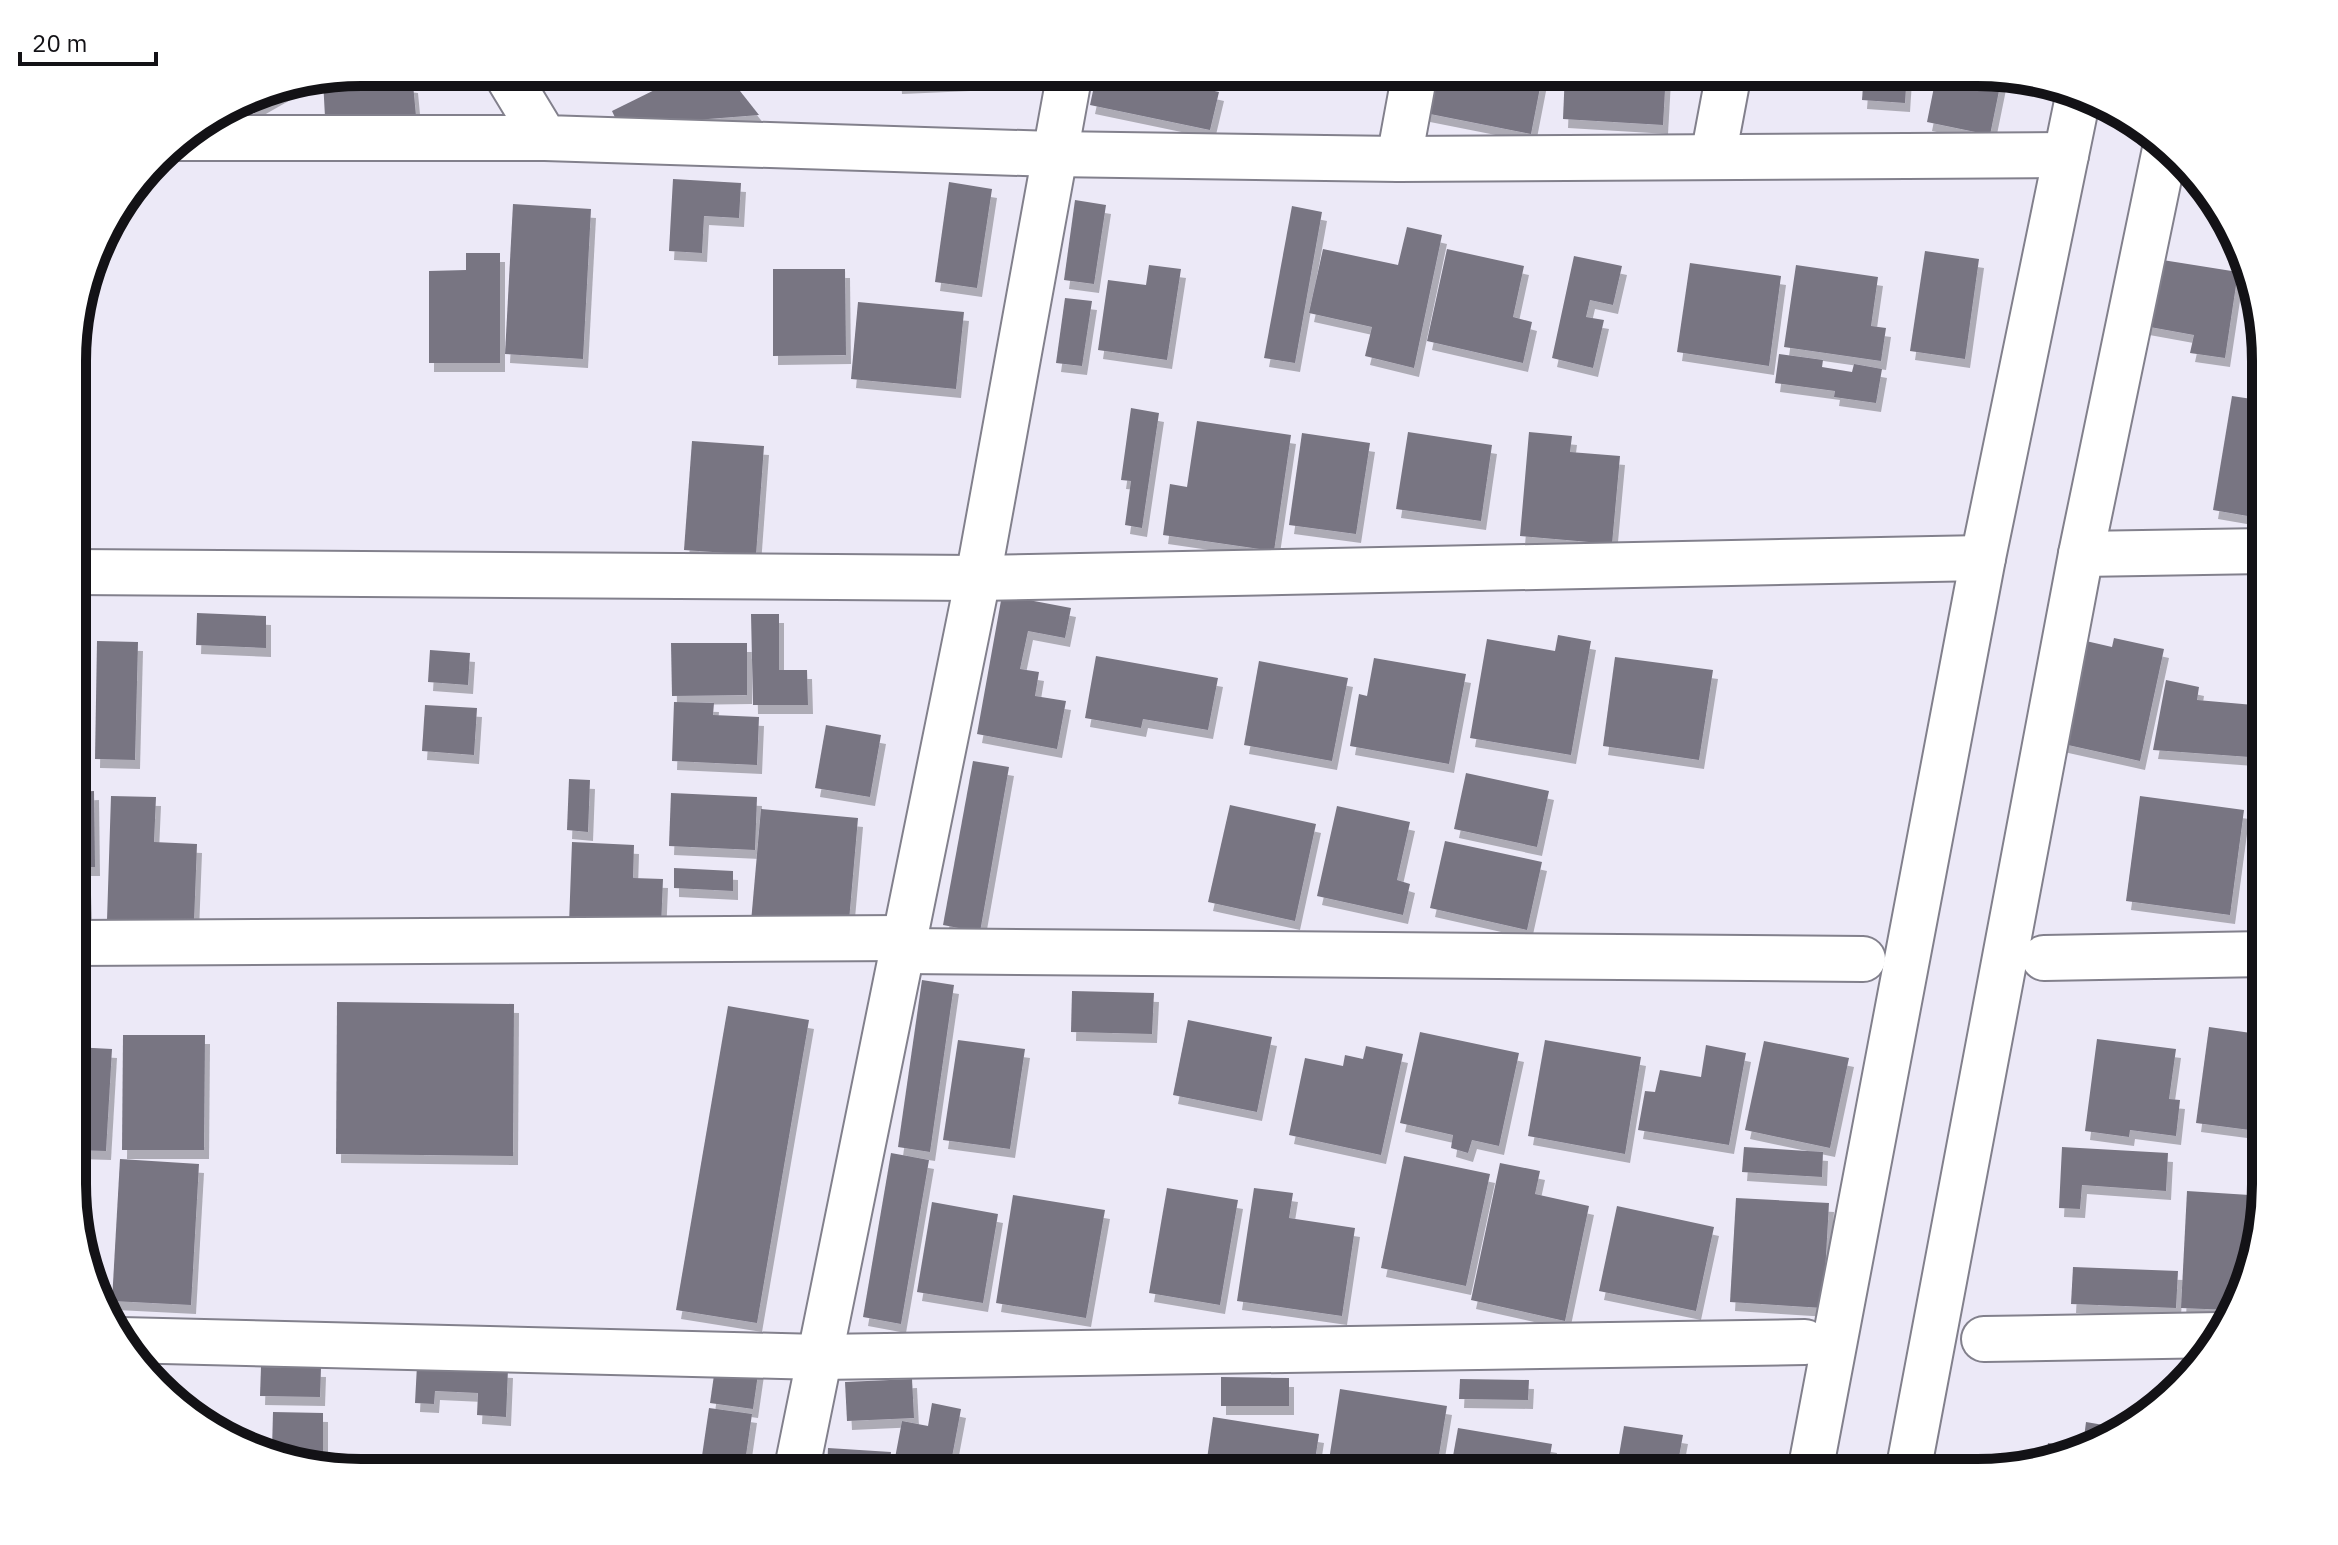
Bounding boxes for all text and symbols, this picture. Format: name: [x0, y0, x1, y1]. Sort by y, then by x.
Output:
scale bar: [20, 16, 156, 66]
text: 20 m: [32, 27, 87, 59]

